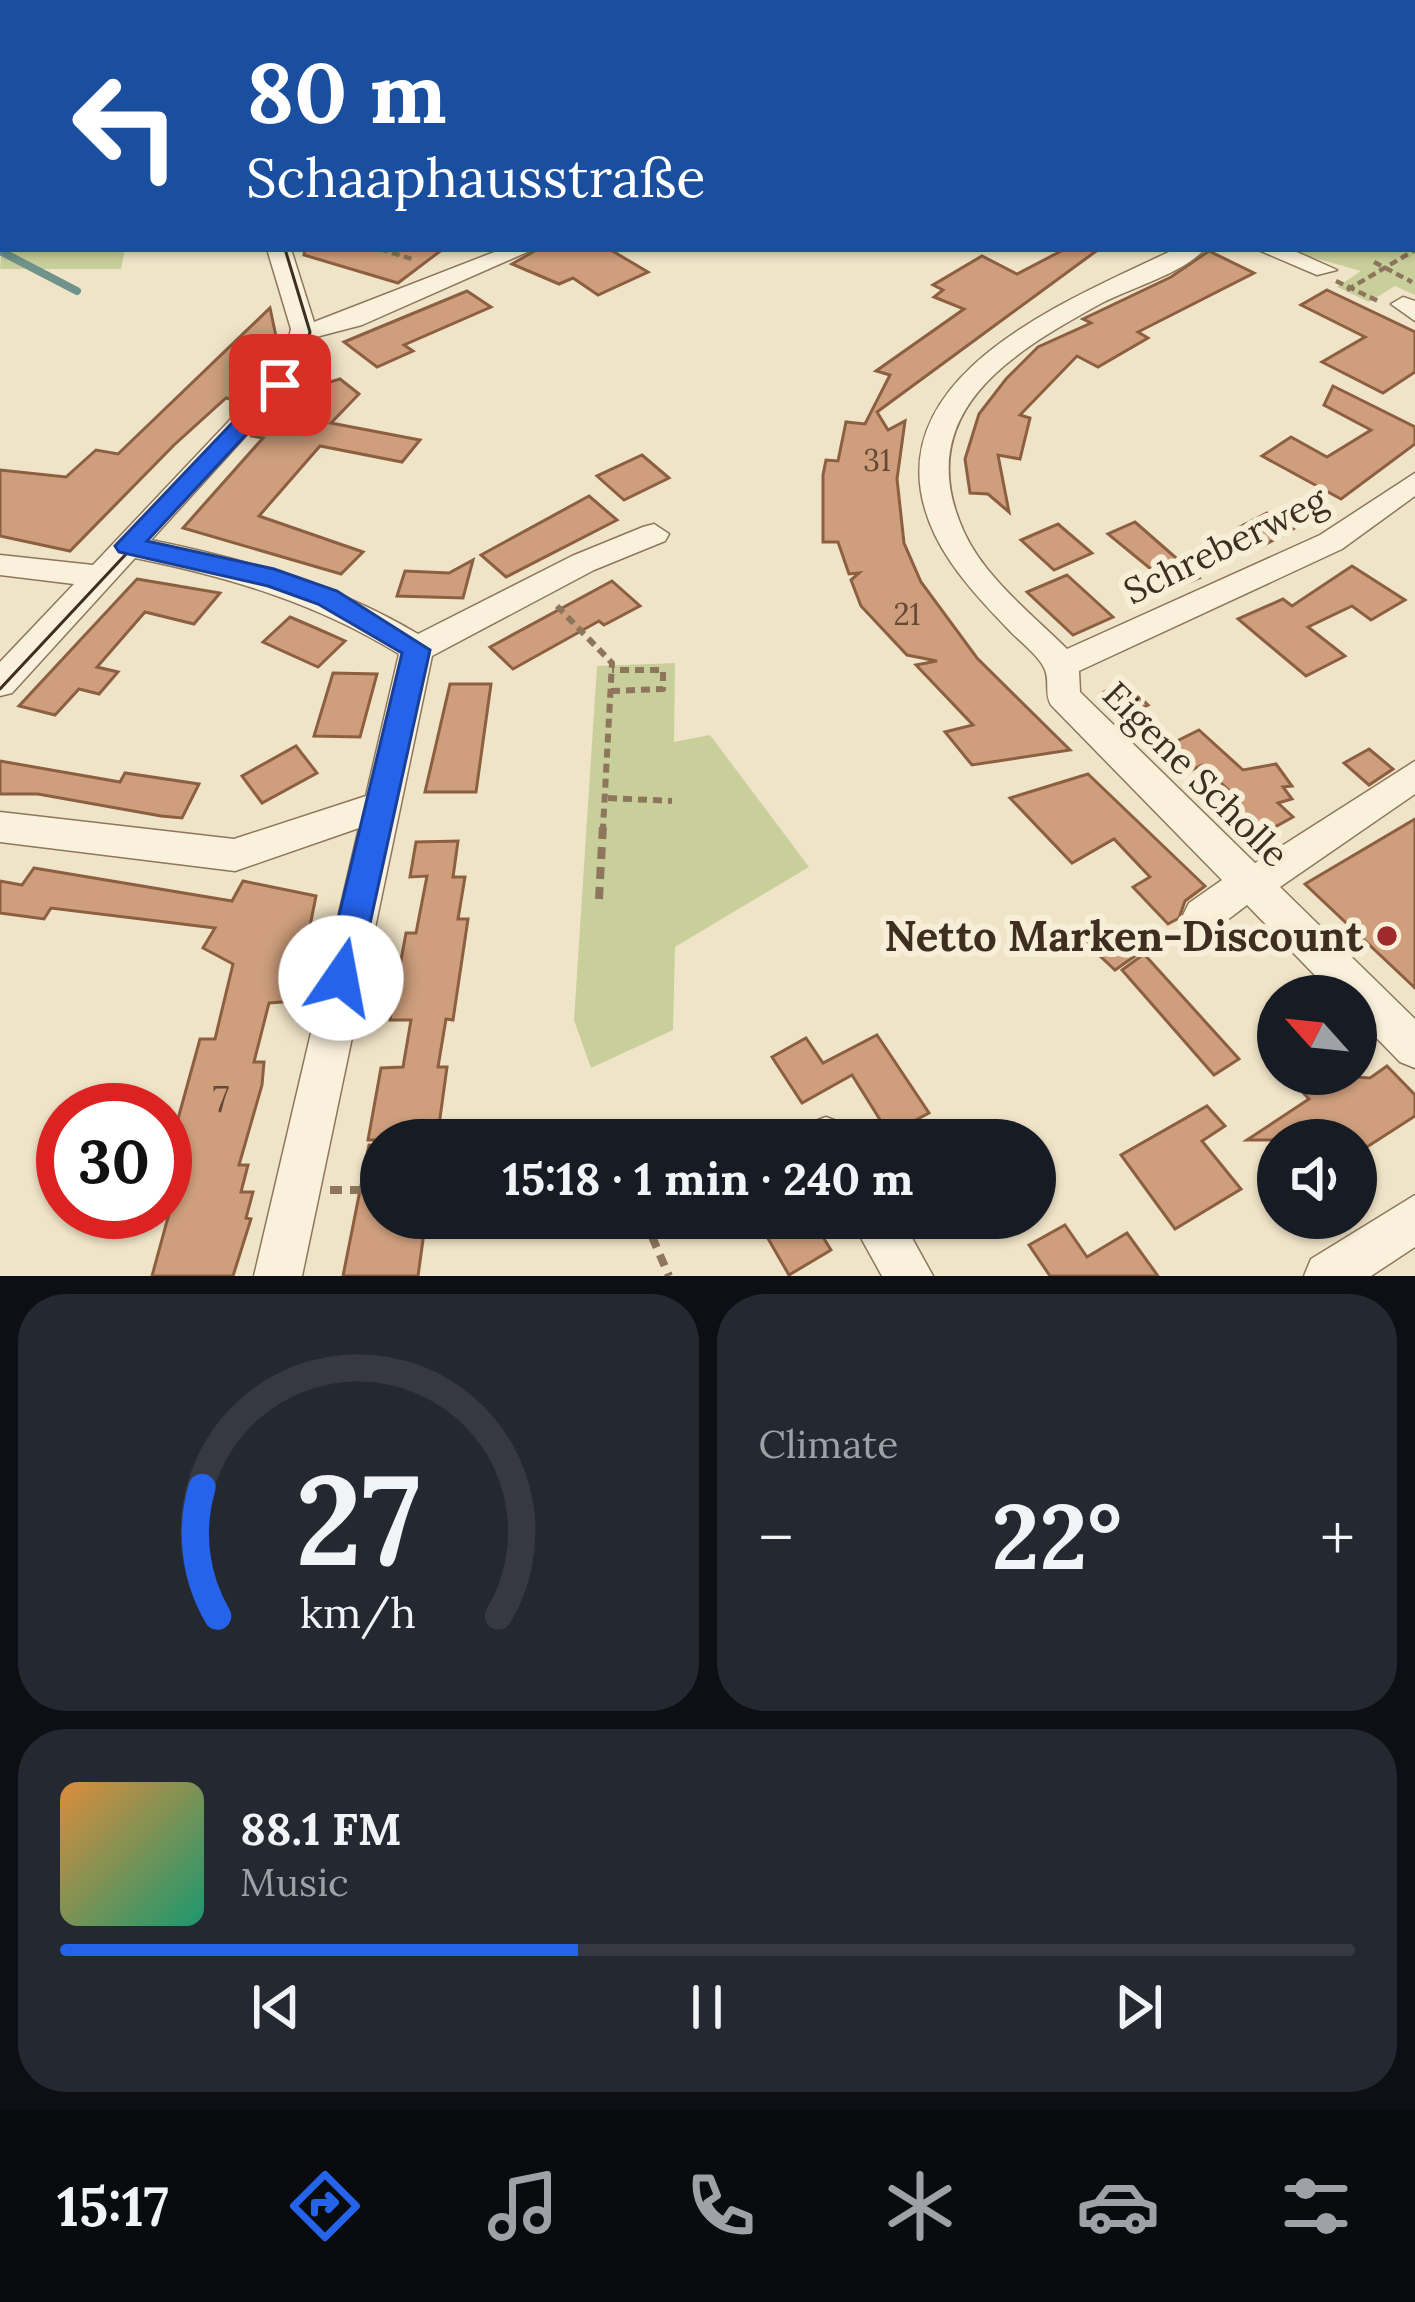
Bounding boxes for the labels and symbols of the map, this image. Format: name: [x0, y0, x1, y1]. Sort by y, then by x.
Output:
pin: [229, 334, 331, 436]
house number: 31: [863, 441, 891, 479]
street label: Schreberweg: [1116, 476, 1335, 614]
house number: 21: [893, 595, 921, 633]
street label: Eigene Scholle: [1094, 672, 1298, 876]
place label: Netto Marken-Discount: [884, 909, 1364, 963]
position arrow: [278, 915, 404, 1041]
marker: Netto Marken-Discount: [1374, 923, 1400, 949]
north arrow: [1257, 975, 1377, 1095]
house number: 7: [213, 1076, 229, 1122]
speed limit sign: 30: [36, 1083, 192, 1239]

